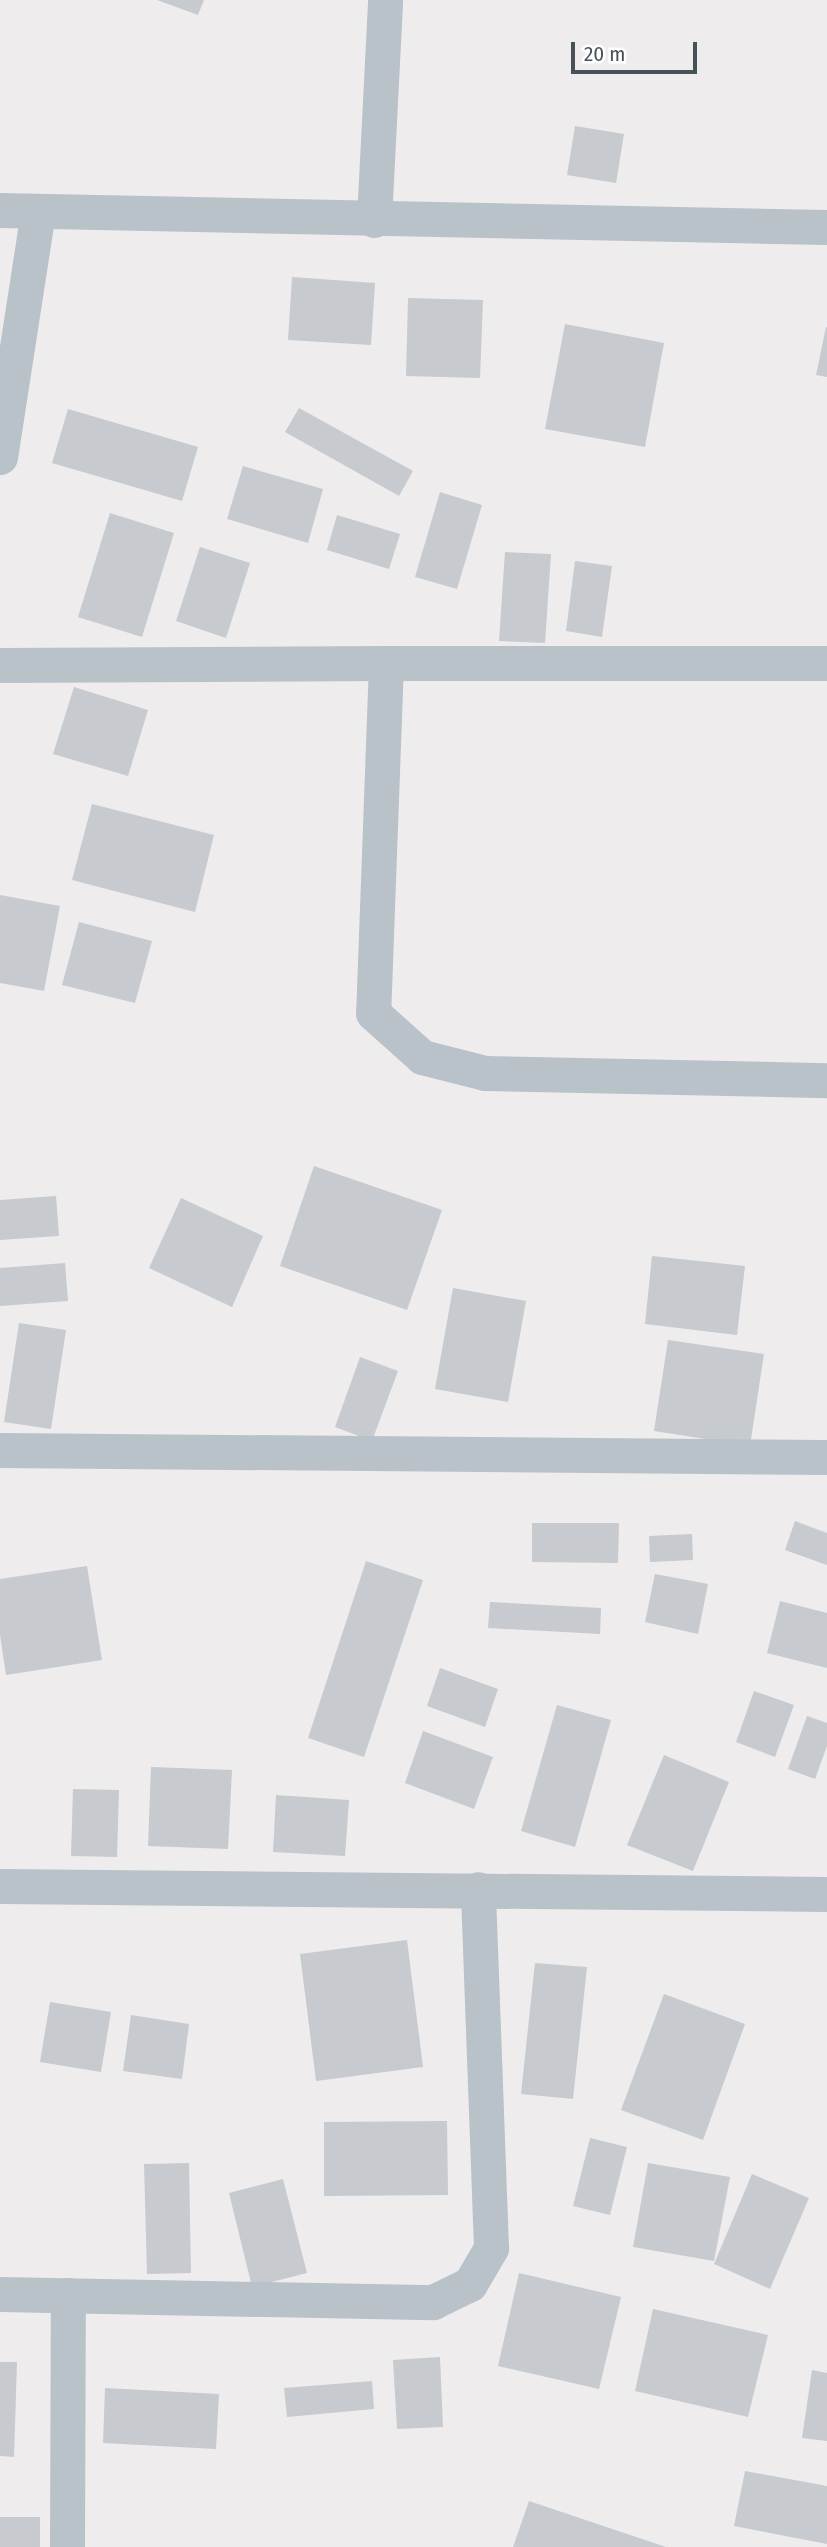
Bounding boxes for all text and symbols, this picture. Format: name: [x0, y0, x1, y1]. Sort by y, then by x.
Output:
scale bar: [575, 28, 701, 72]
text: 20 m: [584, 41, 625, 67]

